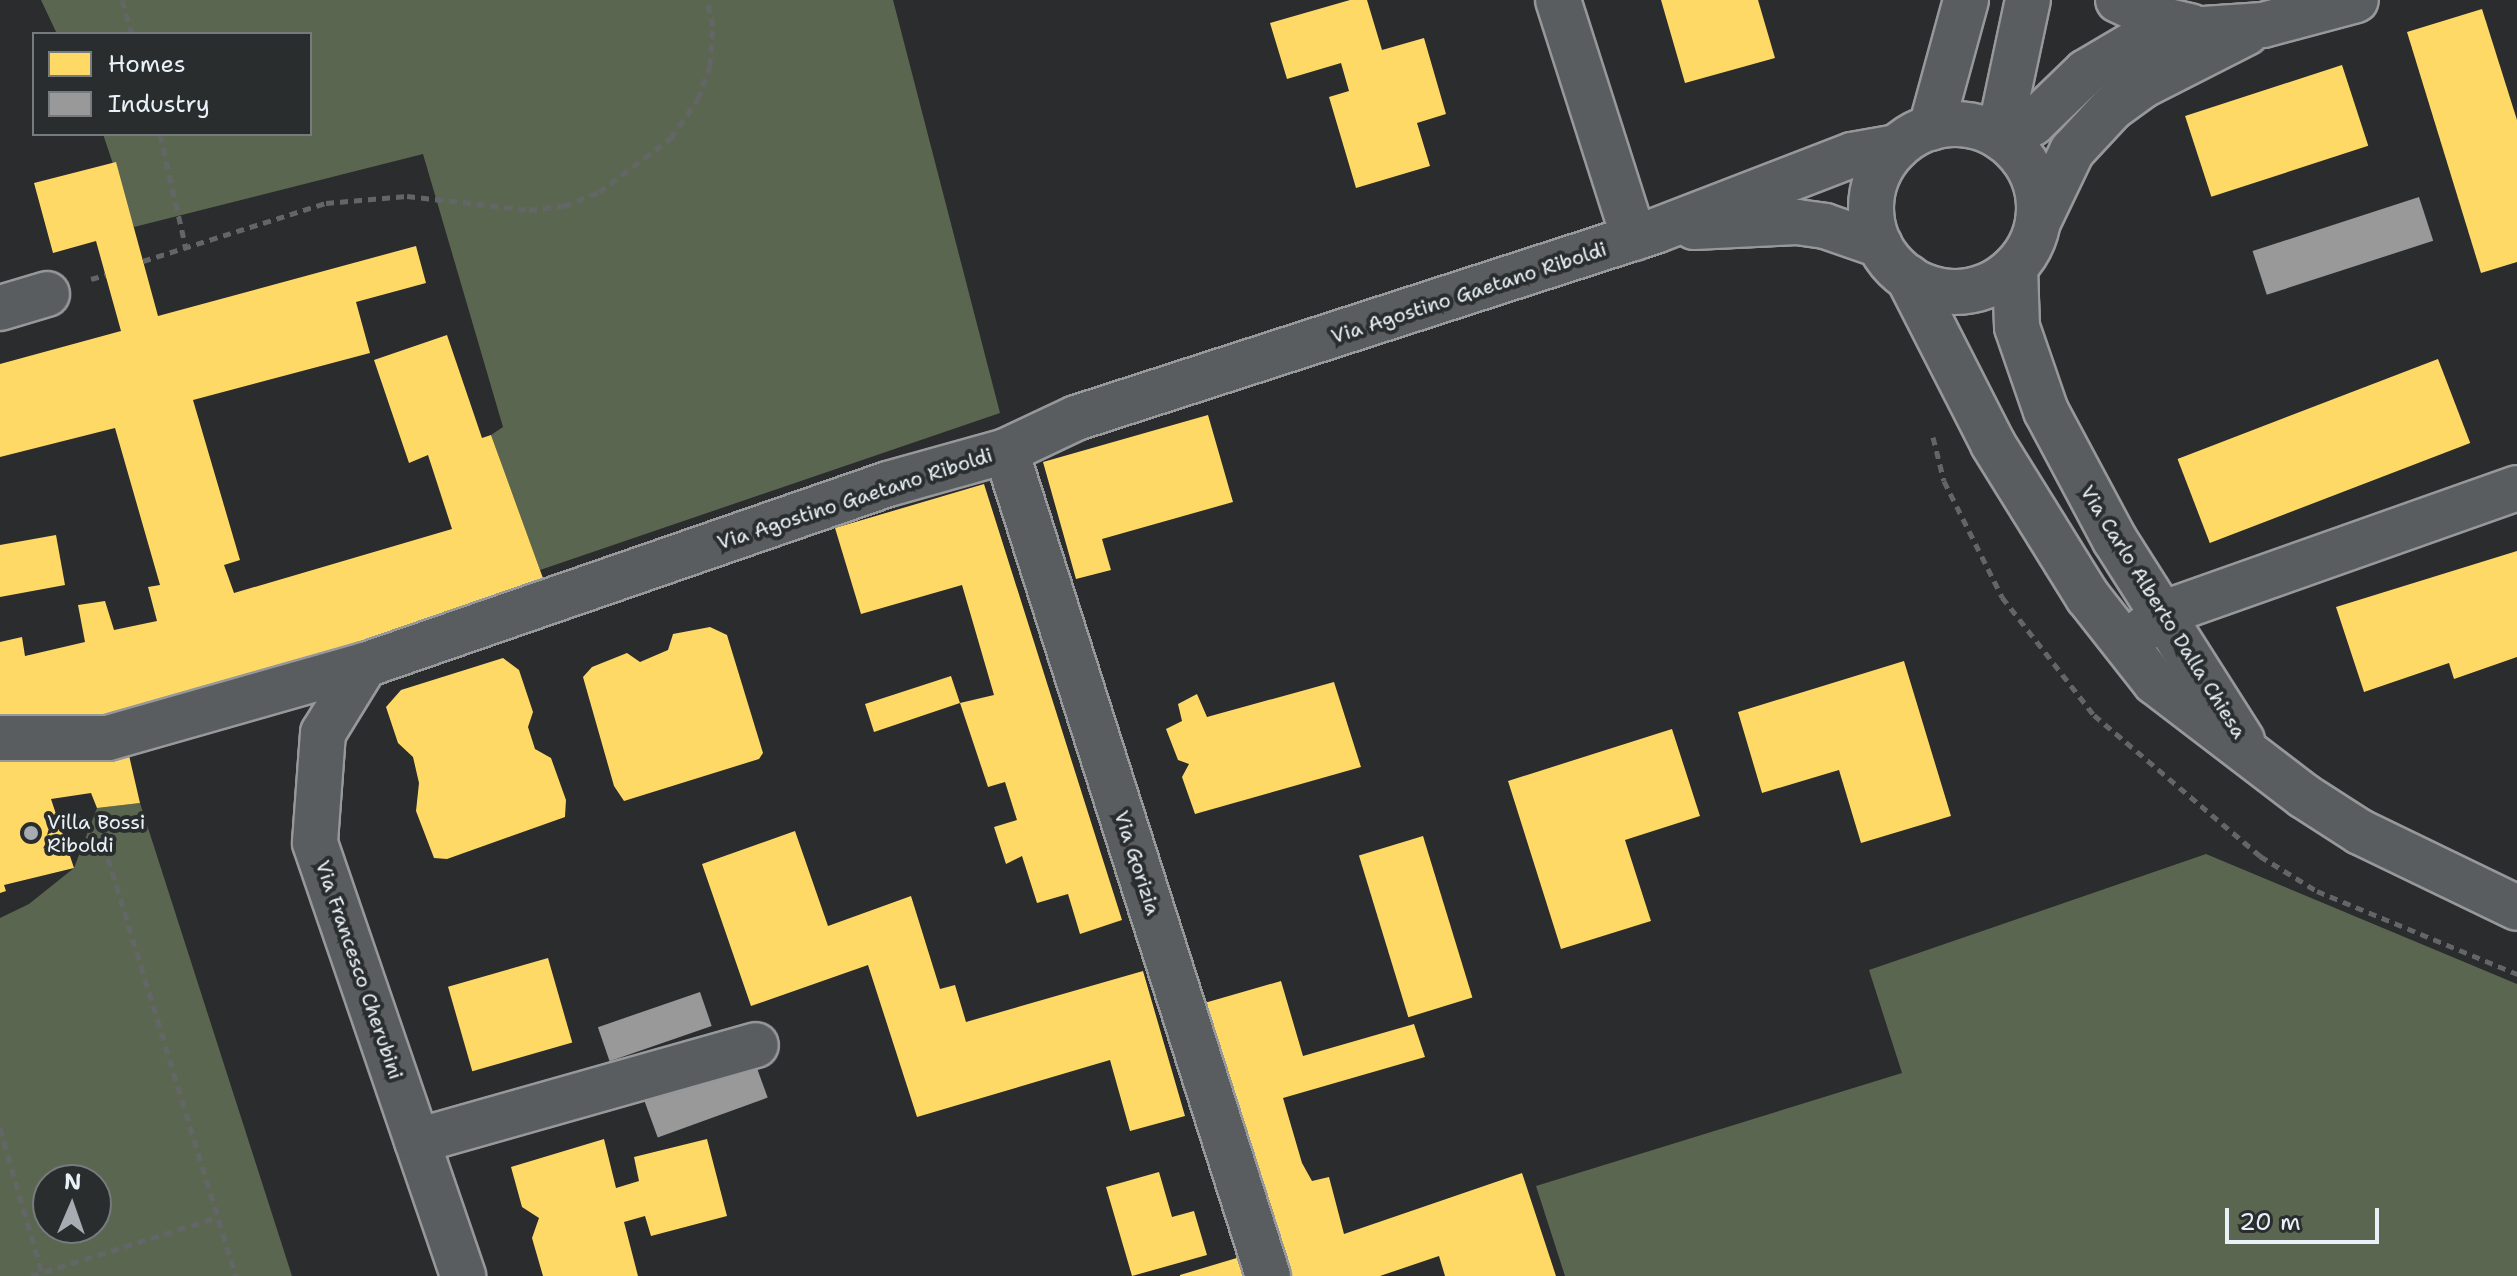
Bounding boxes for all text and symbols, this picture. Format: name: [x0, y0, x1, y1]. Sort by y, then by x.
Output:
legend: [32, 32, 312, 136]
text: Homes: [108, 48, 186, 80]
text: Industry: [108, 88, 210, 120]
street label: Via Agostino Gaetano Riboldi: [1328, 237, 1610, 349]
street label: Via Agostino Gaetano Riboldi: [714, 443, 996, 555]
street label: Via Carlo Alberto Dalla Chiesa: [2075, 481, 2251, 743]
street label: Via Gorizia: [1109, 808, 1165, 918]
place label: Villa Bossi Riboldi: [47, 810, 145, 857]
marker: Villa Bossi Riboldi: [22, 824, 40, 842]
street label: Via Francesco Cherubini: [310, 857, 408, 1083]
north arrow: [32, 1164, 112, 1244]
text: N: [64, 1167, 82, 1196]
scale bar: [2229, 1192, 2383, 1242]
text: 20 m: [2239, 1206, 2301, 1238]

